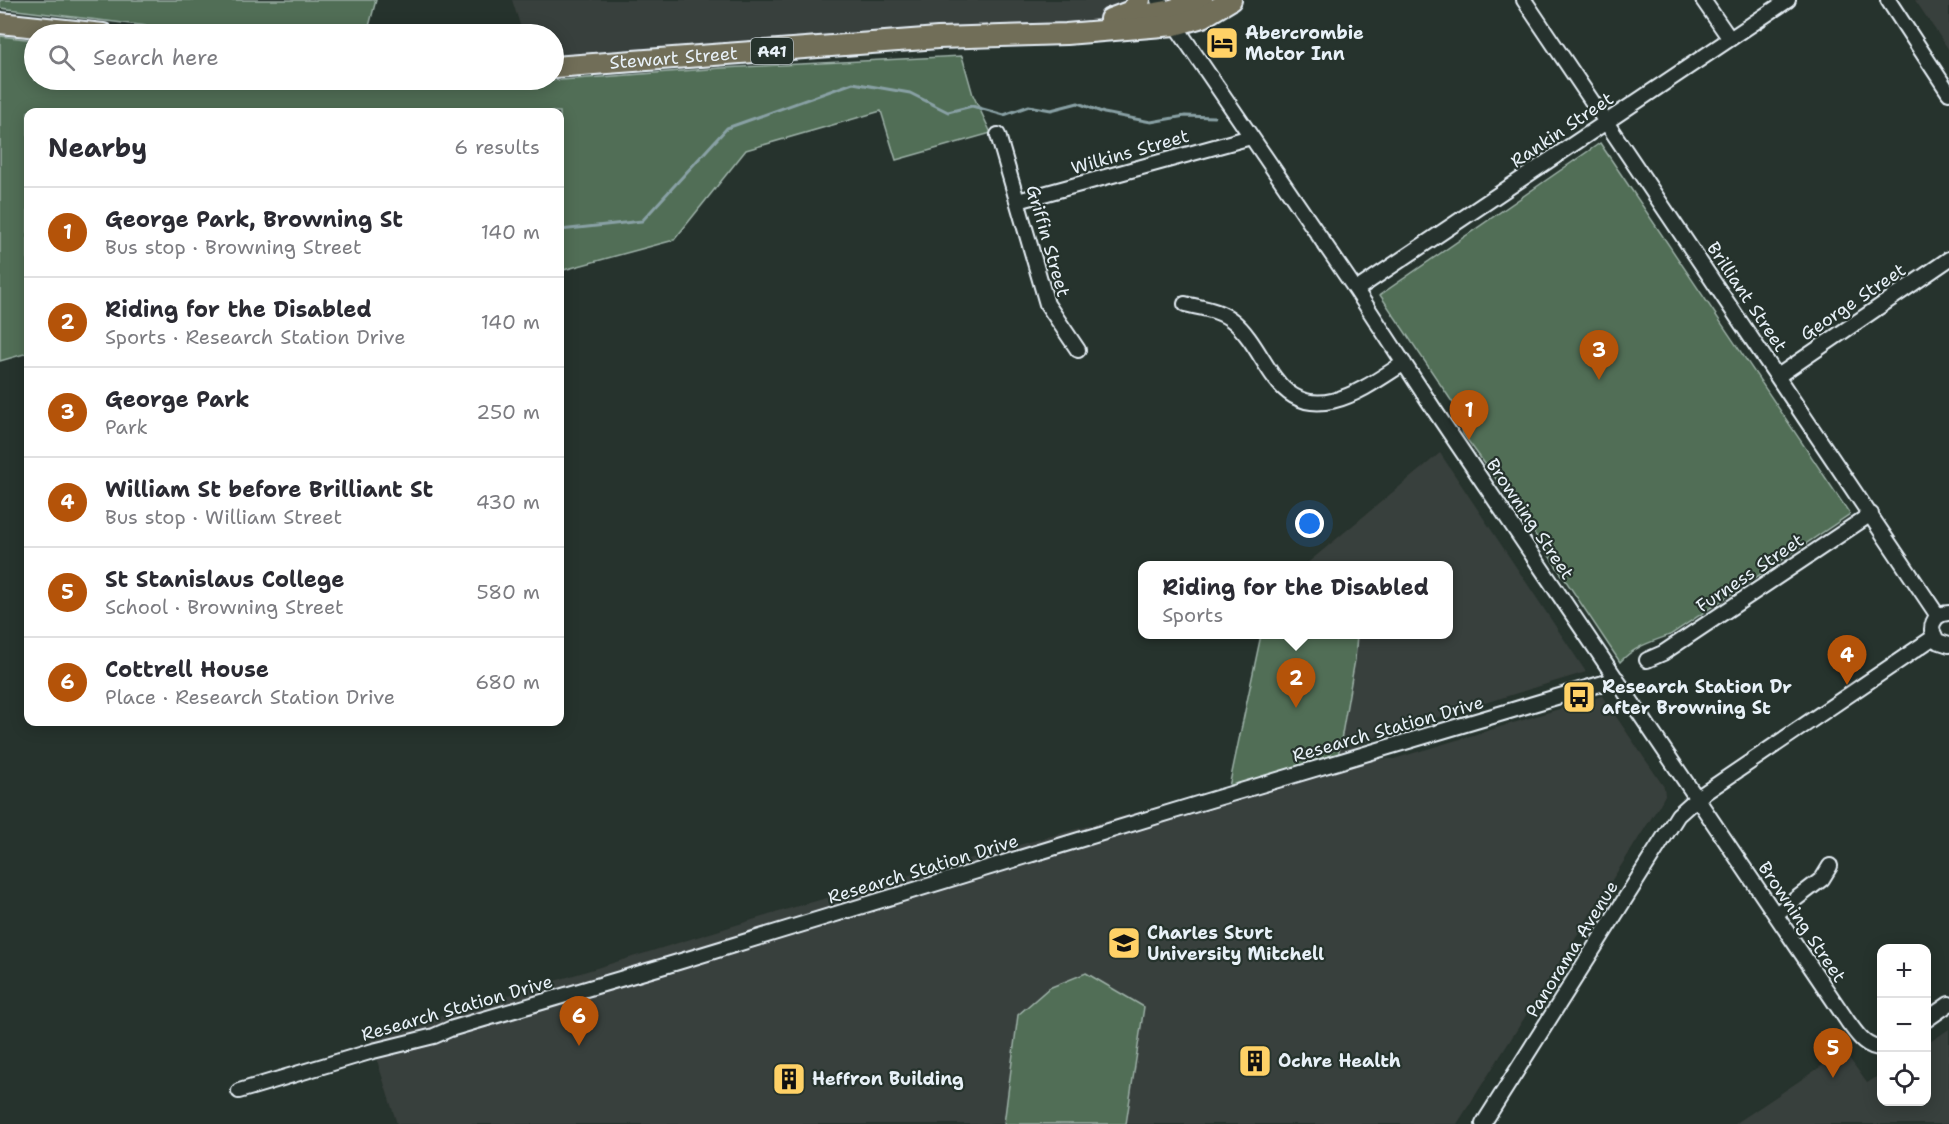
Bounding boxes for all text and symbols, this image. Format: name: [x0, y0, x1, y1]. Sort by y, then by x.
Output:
place label: Abercrombie Motor Inn: [1245, 21, 1364, 66]
search box: [24, 24, 564, 90]
hotel icon: Abercrombie Motor Inn: [1204, 25, 1240, 61]
road number: A41: [751, 38, 793, 64]
icon: search: [45, 41, 78, 74]
street label: Stewart Street: [609, 41, 739, 75]
text: Search here: [93, 43, 219, 72]
street label: Rankin Street: [1506, 87, 1618, 173]
street label: Wilkins Street: [1068, 124, 1192, 180]
text: Nearby: [48, 130, 147, 165]
text: 6 results: [454, 134, 540, 160]
street label: Griffin Street: [1021, 182, 1075, 300]
text: George Park, Browning St: [105, 205, 403, 234]
text: 1: [63, 219, 72, 245]
text: 140 m: [481, 219, 540, 245]
text: Bus stop · Browning Street: [105, 234, 362, 260]
street label: Brilliant Street: [1701, 237, 1793, 357]
street label: George Street: [1796, 258, 1910, 346]
text: Riding for the Disabled: [105, 295, 372, 324]
text: 2: [61, 309, 75, 335]
text: 140 m: [481, 309, 540, 335]
text: Sports · Research Station Drive: [105, 324, 405, 350]
pin: 3: [1580, 330, 1618, 380]
text: George Park: [105, 385, 250, 414]
pin: 1: [1450, 390, 1488, 440]
text: 3: [61, 399, 75, 425]
text: 250 m: [476, 399, 540, 425]
text: Park: [105, 414, 148, 440]
street label: Browning Street: [1481, 454, 1579, 584]
text: William St before Brilliant St: [105, 475, 433, 504]
text: 4: [61, 489, 75, 515]
text: 430 m: [476, 489, 540, 515]
text: Bus stop · William Street: [105, 504, 342, 530]
your location: [1295, 509, 1324, 538]
street label: Furness Street: [1692, 528, 1809, 618]
popup: [1138, 561, 1453, 639]
text: St Stanislaus College: [105, 565, 345, 594]
text: Riding for the Disabled: [1162, 573, 1429, 602]
text: 5: [61, 579, 74, 605]
text: 580 m: [477, 579, 540, 605]
text: School · Browning Street: [105, 594, 344, 620]
text: Sports: [1162, 602, 1223, 628]
pin: 4: [1828, 636, 1866, 685]
text: Cottrell House: [105, 655, 269, 684]
pin: 2: [1276, 658, 1316, 708]
text: 6: [61, 669, 75, 695]
text: 680 m: [475, 669, 540, 695]
place label: Research Station Dr after Browning St: [1602, 675, 1792, 720]
bus stop icon: Research Station Dr after Browning St: [1561, 679, 1597, 715]
text: Place · Research Station Drive: [105, 684, 395, 710]
street label: Research Station Drive: [1290, 690, 1486, 768]
street label: Research Station Drive: [825, 829, 1021, 909]
street label: Browning Street: [1753, 857, 1851, 987]
street label: Panorama Avenue: [1520, 876, 1624, 1022]
place label: Charles Sturt University Mitchell: [1147, 921, 1324, 966]
school or university icon: Charles Sturt University Mitchell: [1106, 925, 1142, 961]
map controls: [1877, 944, 1931, 1106]
button: +: [1877, 944, 1931, 998]
street label: Research Station Drive: [359, 969, 555, 1047]
pin: 6: [560, 996, 598, 1046]
button: −: [1877, 998, 1931, 1052]
pin: 5: [1814, 1028, 1852, 1078]
building icon: Ochre Health: [1237, 1043, 1273, 1079]
place label: Ochre Health: [1278, 1049, 1401, 1073]
button: locate: [1877, 1052, 1931, 1106]
building icon: Heffron Building: [771, 1061, 807, 1097]
place label: Heffron Building: [812, 1067, 964, 1091]

